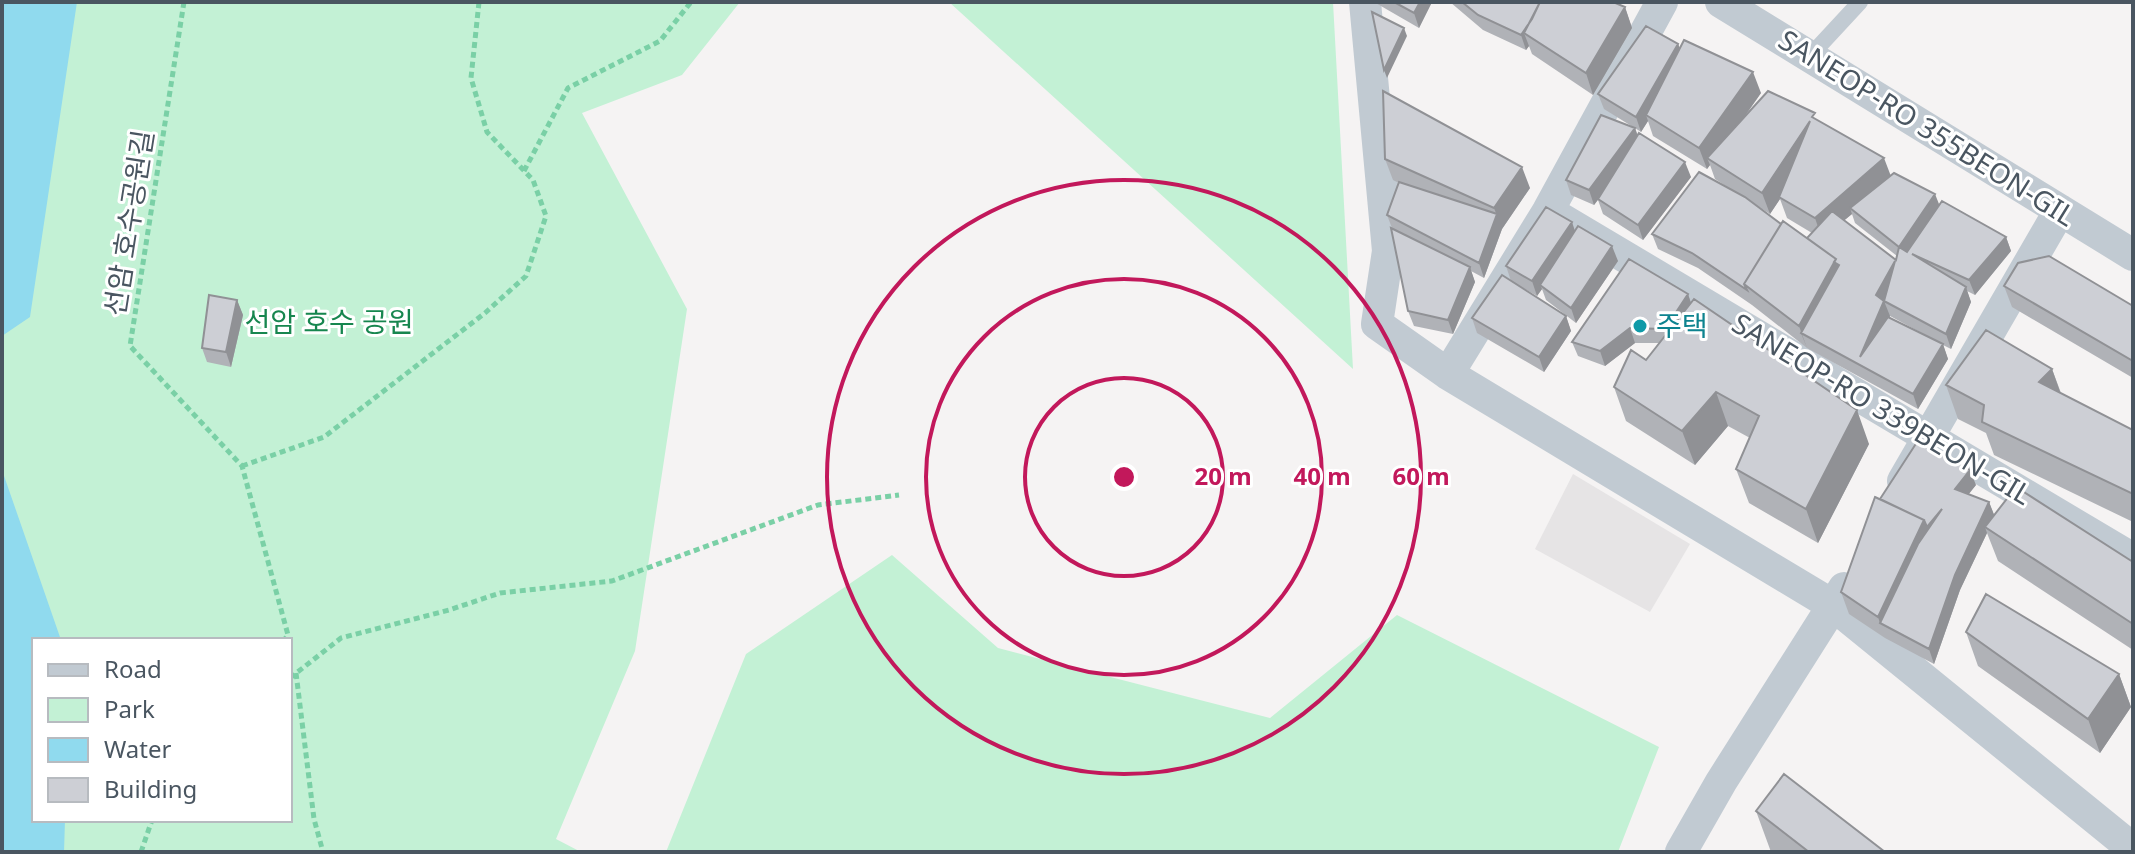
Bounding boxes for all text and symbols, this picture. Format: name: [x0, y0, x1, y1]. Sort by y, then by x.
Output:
street label: SANEOP-RO 355BEON-GIL: [1772, 20, 2083, 234]
street label: 선암 호수공원길: [95, 127, 161, 318]
park label: 선암 호수 공원: [244, 302, 414, 340]
street label: SANEOP-RO 339BEON-GIL: [1726, 304, 2039, 513]
place label: 주택: [1656, 306, 1708, 344]
marker: 주택: [1631, 317, 1649, 335]
text: 20 m: [1194, 459, 1252, 492]
text: 40 m: [1293, 459, 1351, 492]
text: 60 m: [1392, 459, 1450, 492]
centre of rings: [1110, 463, 1138, 491]
legend: [32, 638, 292, 822]
text: Road: [104, 652, 162, 685]
text: Park: [104, 692, 155, 725]
text: Water: [104, 732, 172, 765]
text: Building: [104, 772, 197, 805]

